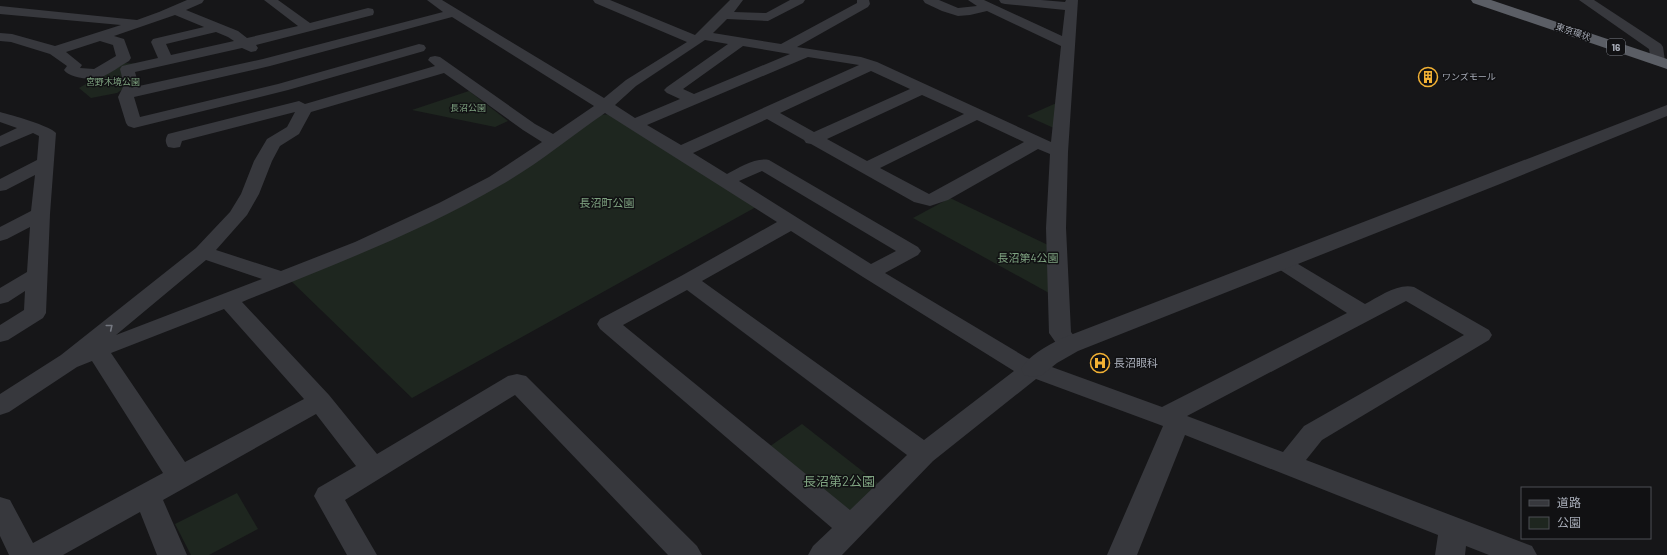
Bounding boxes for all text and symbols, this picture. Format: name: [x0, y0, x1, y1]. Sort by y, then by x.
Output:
street label: 東京環状: [1554, 20, 1592, 43]
road number: 16: [1607, 39, 1625, 55]
building icon: ワンズモール: [1417, 66, 1439, 88]
place label: ワンズモール: [1442, 71, 1496, 82]
park label: 宮野木境公園: [86, 76, 140, 87]
park label: 長沼公園: [450, 102, 486, 113]
park label: 長沼町公園: [580, 196, 635, 209]
park label: 長沼第4公園: [997, 251, 1059, 264]
one-way arrow: [105, 325, 112, 332]
hospital icon: 長沼眼科: [1089, 352, 1111, 374]
place label: 長沼眼科: [1114, 356, 1158, 369]
park label: 長沼第2公園: [803, 473, 875, 489]
legend: [1521, 487, 1651, 539]
text: 道路: [1557, 495, 1581, 509]
text: 公園: [1557, 515, 1581, 529]

